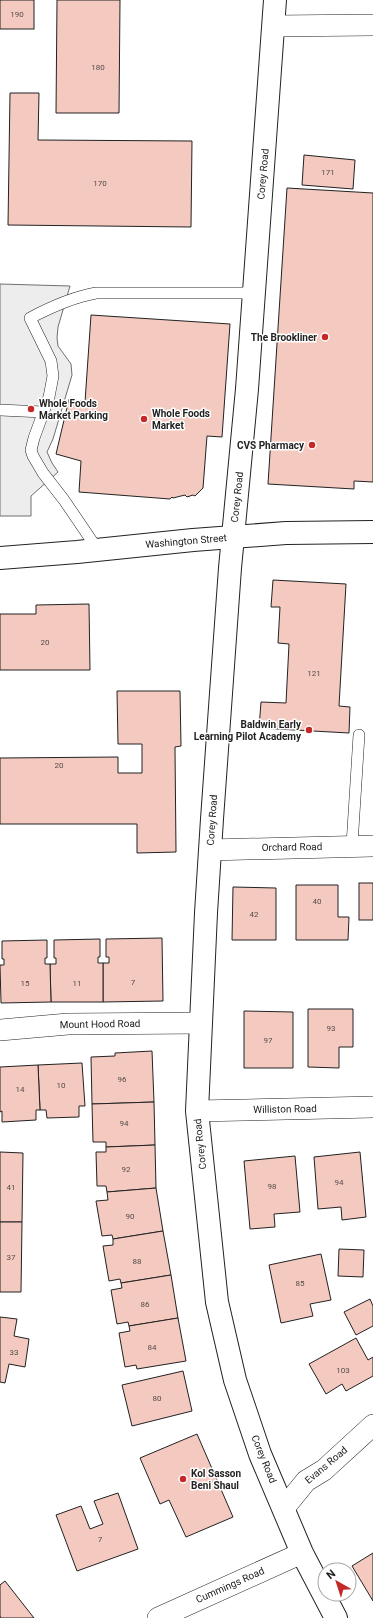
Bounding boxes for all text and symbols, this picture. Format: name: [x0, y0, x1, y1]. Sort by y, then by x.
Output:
house number: 190: [10, 10, 24, 19]
house number: 180: [91, 63, 105, 72]
street label: Corey Road: [255, 148, 271, 200]
house number: 171: [321, 168, 335, 177]
house number: 170: [93, 179, 107, 188]
place label: The Brookliner: [251, 332, 317, 343]
marker: The Brookliner: [320, 332, 330, 342]
place label: Whole Foods Market Parking: [39, 398, 108, 421]
marker: Whole Foods Market Parking: [26, 404, 36, 414]
place label: Whole Foods Market: [152, 408, 210, 431]
marker: Whole Foods Market: [139, 414, 149, 424]
place label: CVS Pharmacy: [237, 440, 305, 451]
marker: CVS Pharmacy: [307, 440, 317, 450]
street label: Corey Road: [229, 471, 245, 523]
street label: Washington Street: [145, 532, 227, 550]
house number: 20: [41, 638, 50, 647]
house number: 121: [307, 669, 321, 678]
place label: Baldwin Early Learning Pilot Academy: [194, 719, 302, 742]
marker: Baldwin Early Learning Pilot Academy: [304, 725, 314, 735]
house number: 20: [55, 761, 64, 770]
street label: Corey Road: [205, 794, 219, 846]
street label: Orchard Road: [262, 841, 322, 853]
house number: 40: [313, 897, 322, 906]
house number: 42: [250, 910, 259, 919]
house number: 7: [131, 978, 136, 987]
house number: 15: [21, 979, 30, 988]
house number: 11: [73, 979, 82, 988]
street label: Mount Hood Road: [59, 1018, 141, 1030]
house number: 93: [327, 1024, 336, 1033]
house number: 97: [264, 1036, 273, 1045]
house number: 96: [118, 1075, 127, 1084]
house number: 10: [57, 1081, 66, 1090]
house number: 14: [16, 1085, 25, 1094]
street label: Williston Road: [253, 1103, 317, 1115]
street label: Corey Road: [192, 1118, 208, 1170]
house number: 94: [120, 1119, 129, 1128]
house number: 92: [122, 1165, 131, 1174]
house number: 94: [335, 1178, 344, 1187]
house number: 98: [268, 1182, 277, 1191]
house number: 41: [7, 1183, 16, 1192]
house number: 90: [126, 1212, 135, 1221]
house number: 37: [7, 1253, 16, 1262]
house number: 88: [133, 1257, 142, 1266]
house number: 85: [296, 1279, 305, 1288]
house number: 86: [141, 1300, 150, 1309]
house number: 84: [148, 1343, 157, 1352]
house number: 33: [10, 1348, 19, 1357]
house number: 103: [336, 1366, 350, 1375]
house number: 80: [153, 1394, 162, 1403]
street label: Corey Road: [249, 1433, 279, 1485]
street label: Evans Road: [303, 1444, 349, 1486]
place label: Kol Sasson Beni Shaul: [191, 1468, 241, 1491]
marker: Kol Sasson Beni Shaul: [178, 1474, 188, 1484]
house number: 7: [98, 1535, 103, 1544]
north arrow: [317, 1562, 357, 1602]
street label: Cummings Road: [194, 1565, 266, 1605]
text: N: [324, 1567, 338, 1582]

